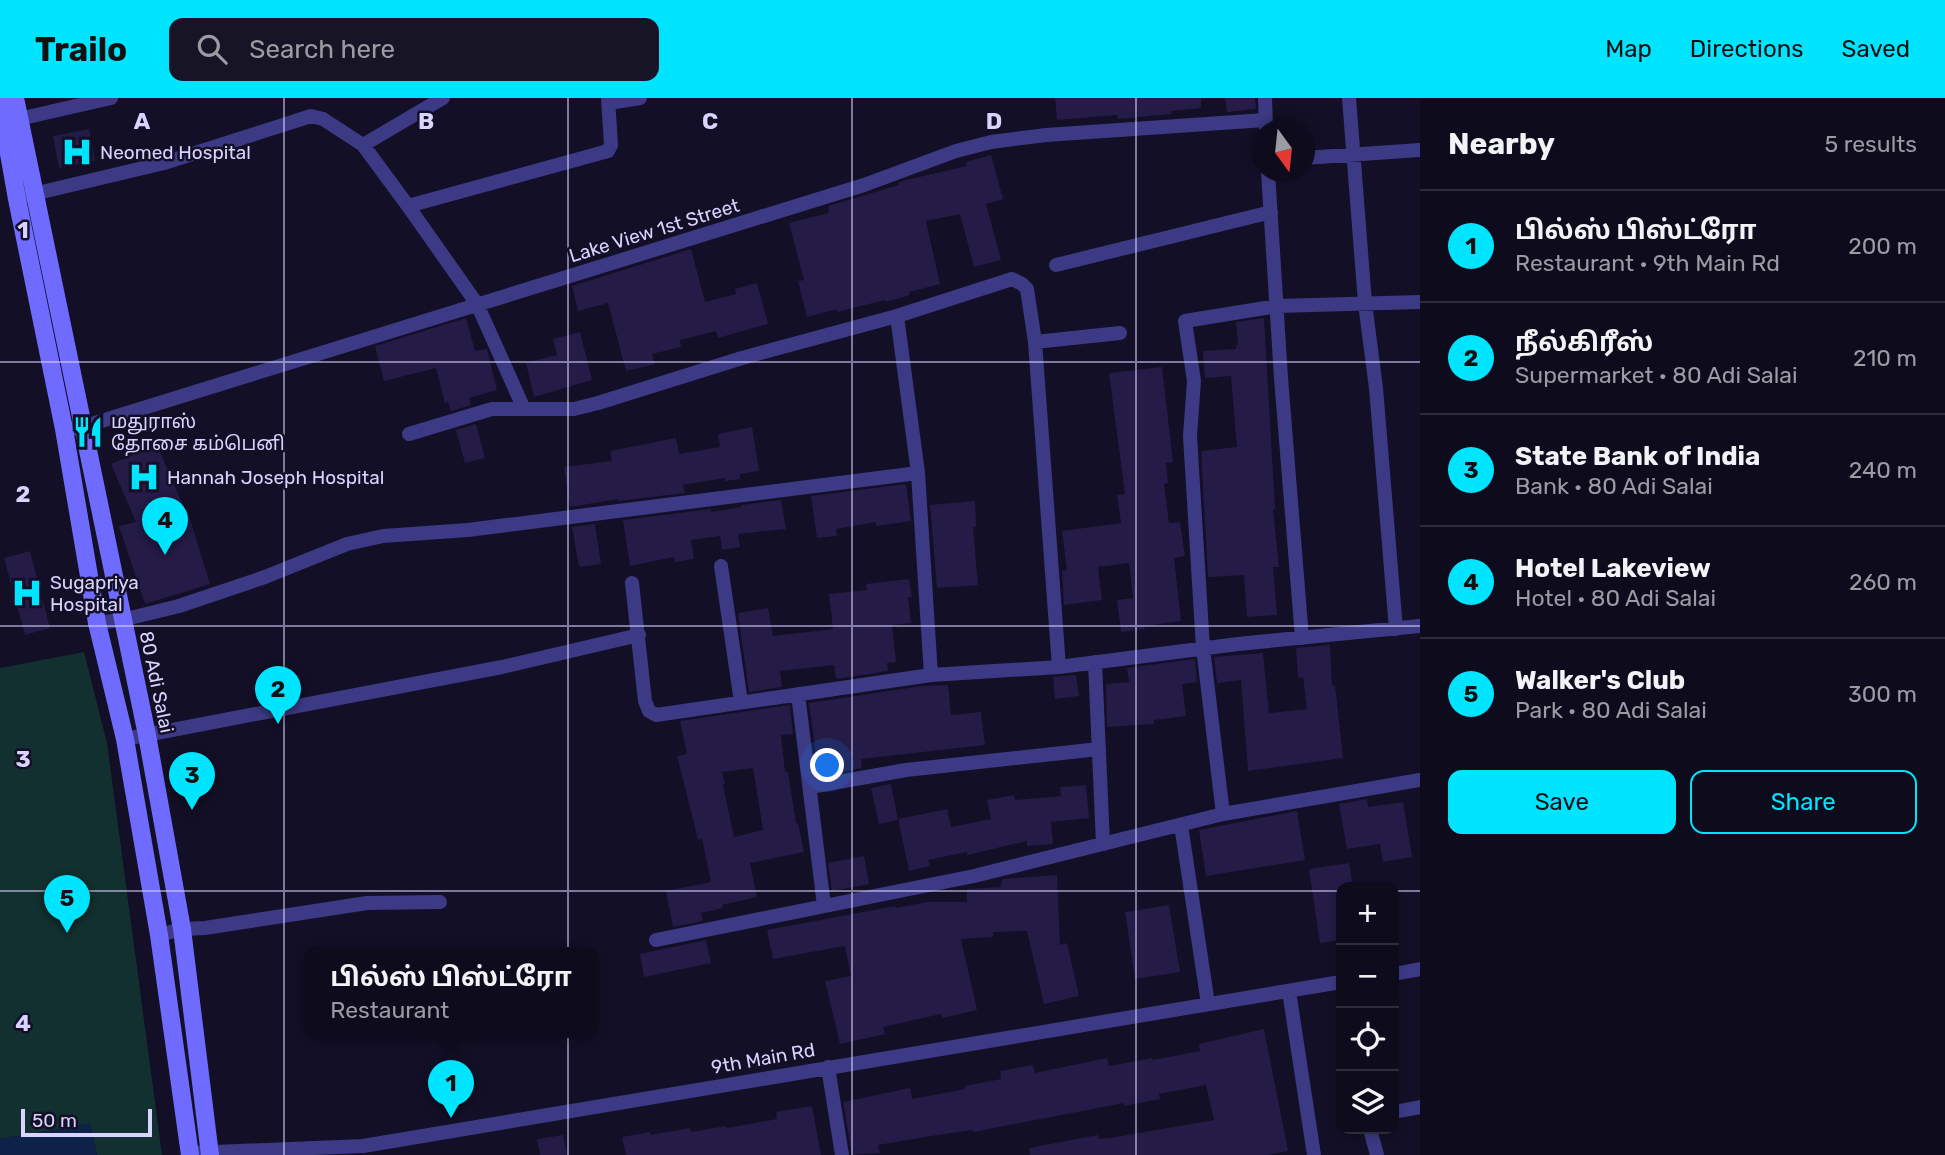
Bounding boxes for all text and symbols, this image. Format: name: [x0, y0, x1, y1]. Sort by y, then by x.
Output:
search box: [169, 18, 659, 81]
text: Trailo: [35, 30, 127, 69]
icon: search: [193, 30, 231, 68]
text: Search here: [249, 34, 395, 65]
text: Map: [1605, 35, 1652, 63]
text: Directions: [1690, 35, 1803, 63]
text: Saved: [1841, 35, 1910, 63]
text: A: [134, 107, 151, 135]
text: B: [418, 107, 434, 135]
text: C: [702, 107, 718, 135]
text: D: [986, 107, 1002, 135]
north arrow: [1252, 119, 1315, 182]
text: Nearby: [1448, 126, 1555, 162]
text: 5 results: [1824, 130, 1917, 158]
hospital icon: Neomed Hospital: [60, 135, 94, 169]
place label: Neomed Hospital: [100, 141, 251, 164]
street label: Lake View 1st Street: [566, 193, 743, 267]
text: பில்ஸ் பிஸ்ட்ரோ: [1515, 215, 1756, 246]
text: 1: [17, 216, 29, 244]
text: 1: [1465, 232, 1477, 260]
text: 200 m: [1848, 232, 1917, 260]
text: Restaurant · 9th Main Rd: [1515, 249, 1780, 277]
text: நீல்கிரீஸ்: [1515, 327, 1653, 358]
text: 2: [1464, 344, 1478, 372]
text: 210 m: [1853, 344, 1917, 372]
text: Supermarket · 80 Adi Salai: [1515, 361, 1798, 389]
place label: மதுராஸ் தோசை கம்பெனி: [111, 410, 285, 456]
restaurant icon: மதுராஸ் தோசை கம்பெனி: [71, 415, 105, 449]
text: State Bank of India: [1515, 441, 1760, 472]
text: 3: [1463, 456, 1479, 484]
text: 240 m: [1849, 456, 1917, 484]
hospital icon: Hannah Joseph Hospital: [127, 460, 161, 494]
place label: Hannah Joseph Hospital: [167, 466, 384, 489]
text: Bank · 80 Adi Salai: [1515, 472, 1713, 500]
text: 2: [16, 480, 30, 508]
pin: 4: [142, 497, 188, 555]
text: Hotel Lakeview: [1515, 553, 1711, 584]
text: 4: [1463, 568, 1479, 596]
text: 260 m: [1849, 568, 1917, 596]
place label: Sugapriya Hospital: [50, 571, 139, 616]
hospital icon: Sugapriya Hospital: [10, 576, 44, 610]
text: Hotel · 80 Adi Salai: [1515, 584, 1716, 612]
street label: 80 Adi Salai: [135, 629, 179, 735]
text: Walker's Club: [1515, 665, 1685, 696]
pin: 2: [255, 666, 301, 724]
text: 5: [1464, 680, 1478, 708]
text: 300 m: [1848, 680, 1917, 708]
text: Park · 80 Adi Salai: [1515, 696, 1707, 724]
text: 3: [15, 745, 31, 773]
your location: [810, 748, 844, 782]
pin: 3: [169, 752, 215, 810]
button: Save: [1448, 770, 1676, 834]
button: Share: [1690, 770, 1917, 834]
pin: 5: [44, 875, 90, 933]
map controls: [1336, 882, 1399, 1134]
button: +: [1336, 882, 1399, 945]
button: −: [1336, 945, 1399, 1008]
popup: [304, 947, 598, 1038]
text: பில்ஸ் பிஸ்ட்ரோ: [330, 962, 572, 993]
text: Restaurant: [330, 996, 449, 1024]
button: locate: [1336, 1008, 1399, 1071]
text: 4: [15, 1009, 31, 1037]
street label: 9th Main Rd: [709, 1038, 817, 1079]
pin: 1: [428, 1060, 474, 1118]
button: layers: [1336, 1071, 1399, 1134]
scale bar: [21, 1106, 152, 1138]
text: 50 m: [32, 1109, 77, 1132]

